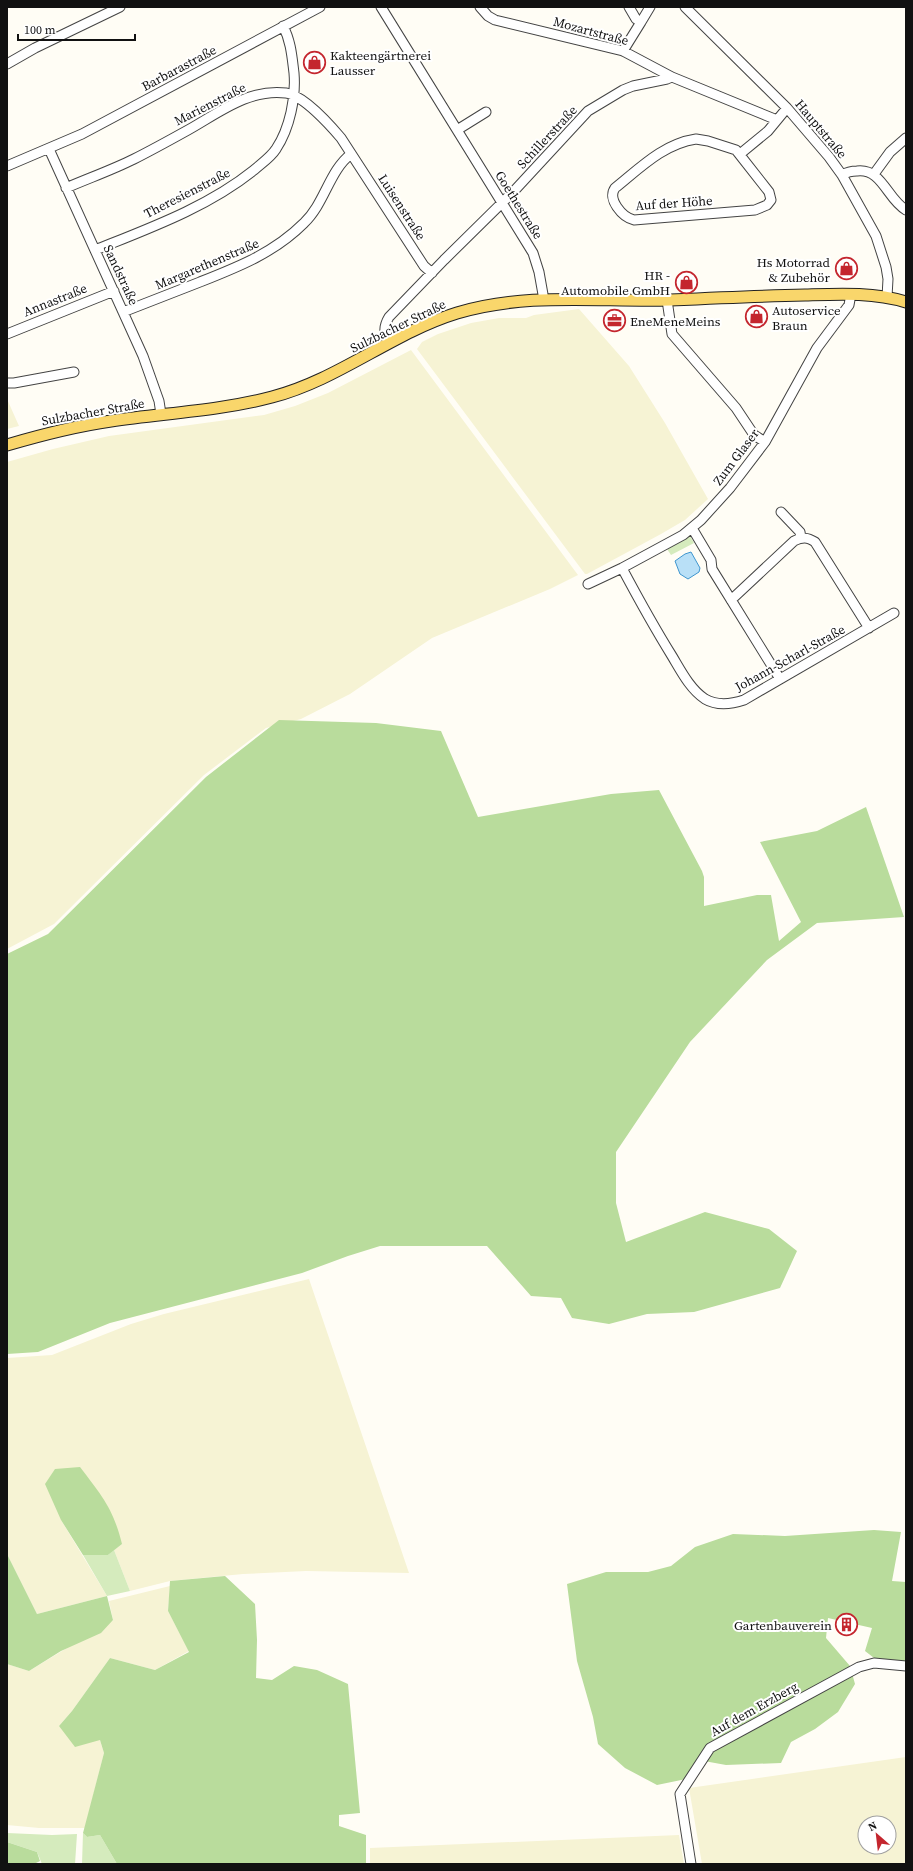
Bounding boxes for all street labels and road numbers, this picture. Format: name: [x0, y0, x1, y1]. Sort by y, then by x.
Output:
street label: Mozartstraße: [551, 13, 631, 49]
street label: Barbarastraße: [139, 41, 220, 95]
street label: Marienstraße: [171, 79, 249, 129]
street label: Hauptstraße: [791, 96, 851, 162]
street label: Schillerstraße: [513, 102, 581, 172]
street label: Theresienstraße: [141, 164, 233, 222]
street label: Goethestraße: [491, 168, 547, 243]
street label: Luisenstraße: [374, 171, 430, 243]
street label: Auf der Höhe: [635, 192, 714, 214]
street label: Margarethenstraße: [153, 234, 262, 294]
street label: Sandstraße: [100, 242, 143, 308]
street label: Annastraße: [21, 279, 90, 320]
street label: Sulzbacher Straße: [347, 295, 449, 356]
street label: Sulzbacher Straße: [40, 395, 146, 429]
street label: Zum Glaser: [709, 425, 763, 489]
street label: Johann-Scharl-Straße: [731, 620, 848, 696]
street label: Auf dem Erzberg: [707, 1678, 801, 1740]

